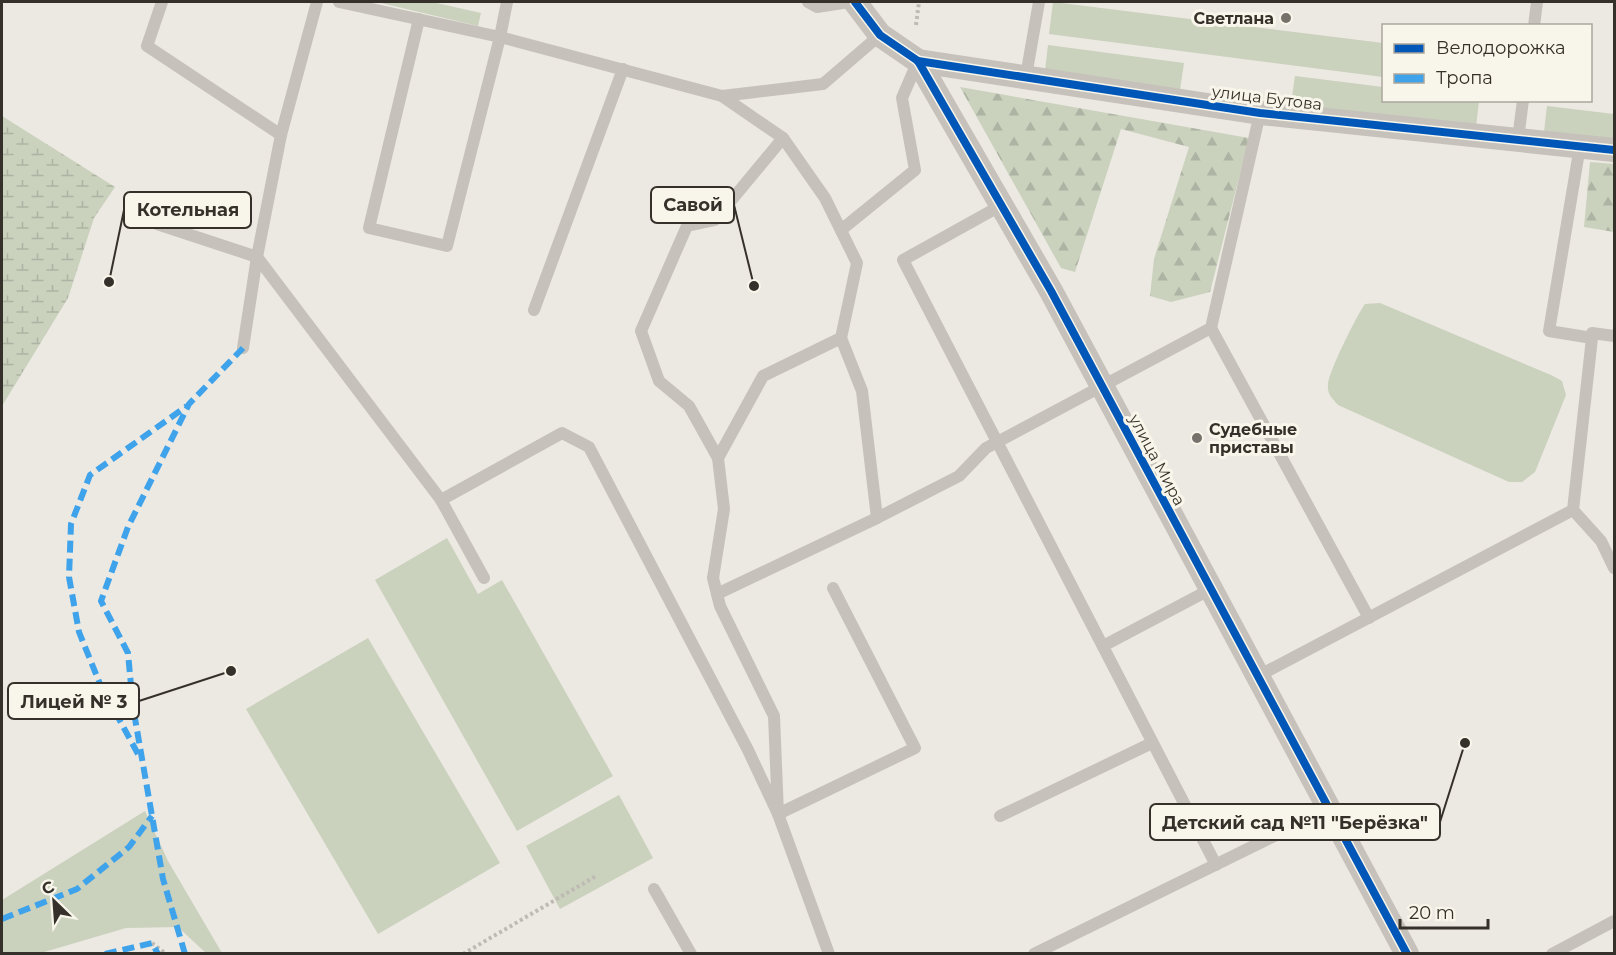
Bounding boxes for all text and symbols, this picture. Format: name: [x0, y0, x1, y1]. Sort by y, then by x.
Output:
place label: Светлана: [1193, 9, 1274, 28]
marker: Светлана: [1279, 11, 1293, 25]
legend: [1382, 24, 1592, 102]
text: Велодорожка: [1436, 37, 1565, 59]
text: Тропа: [1436, 67, 1493, 89]
street label: улица Бутова: [1210, 82, 1323, 114]
callout: Савой: [651, 187, 734, 223]
callout: Котельная: [124, 192, 251, 228]
text: Савой: [663, 194, 723, 216]
text: Котельная: [137, 199, 239, 221]
street label: улица Мира: [1124, 410, 1189, 509]
place label: Судебные приставы: [1209, 420, 1297, 457]
marker: Судебные приставы: [1190, 431, 1204, 445]
callout: Лицей № 3: [8, 683, 139, 719]
text: Лицей № 3: [21, 691, 128, 713]
callout: Детский сад №11 "Берёзка": [1150, 804, 1440, 840]
text: Детский сад №11 "Берёзка": [1162, 812, 1428, 834]
north arrow: [24, 871, 84, 931]
text: С: [39, 877, 57, 899]
scale bar: [1400, 892, 1488, 930]
text: 20 m: [1409, 902, 1455, 924]

